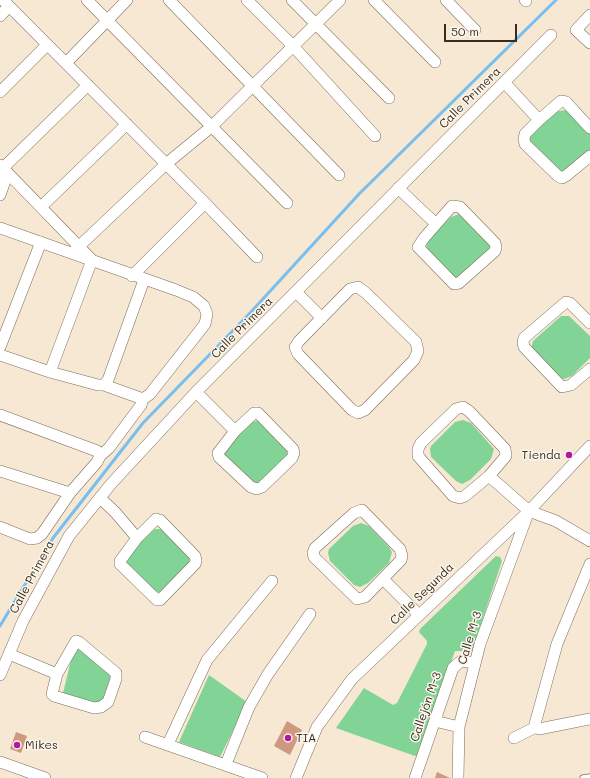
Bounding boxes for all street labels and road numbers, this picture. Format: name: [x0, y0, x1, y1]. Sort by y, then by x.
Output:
street label: Calle Primera: [436, 64, 504, 132]
street label: Calle Primera: [208, 294, 276, 362]
street label: Calle Primera: [7, 538, 57, 616]
street label: Calle Segunda: [387, 560, 457, 628]
street label: Calle M-3: [455, 610, 485, 666]
street label: Callejón M-3: [407, 670, 445, 744]

